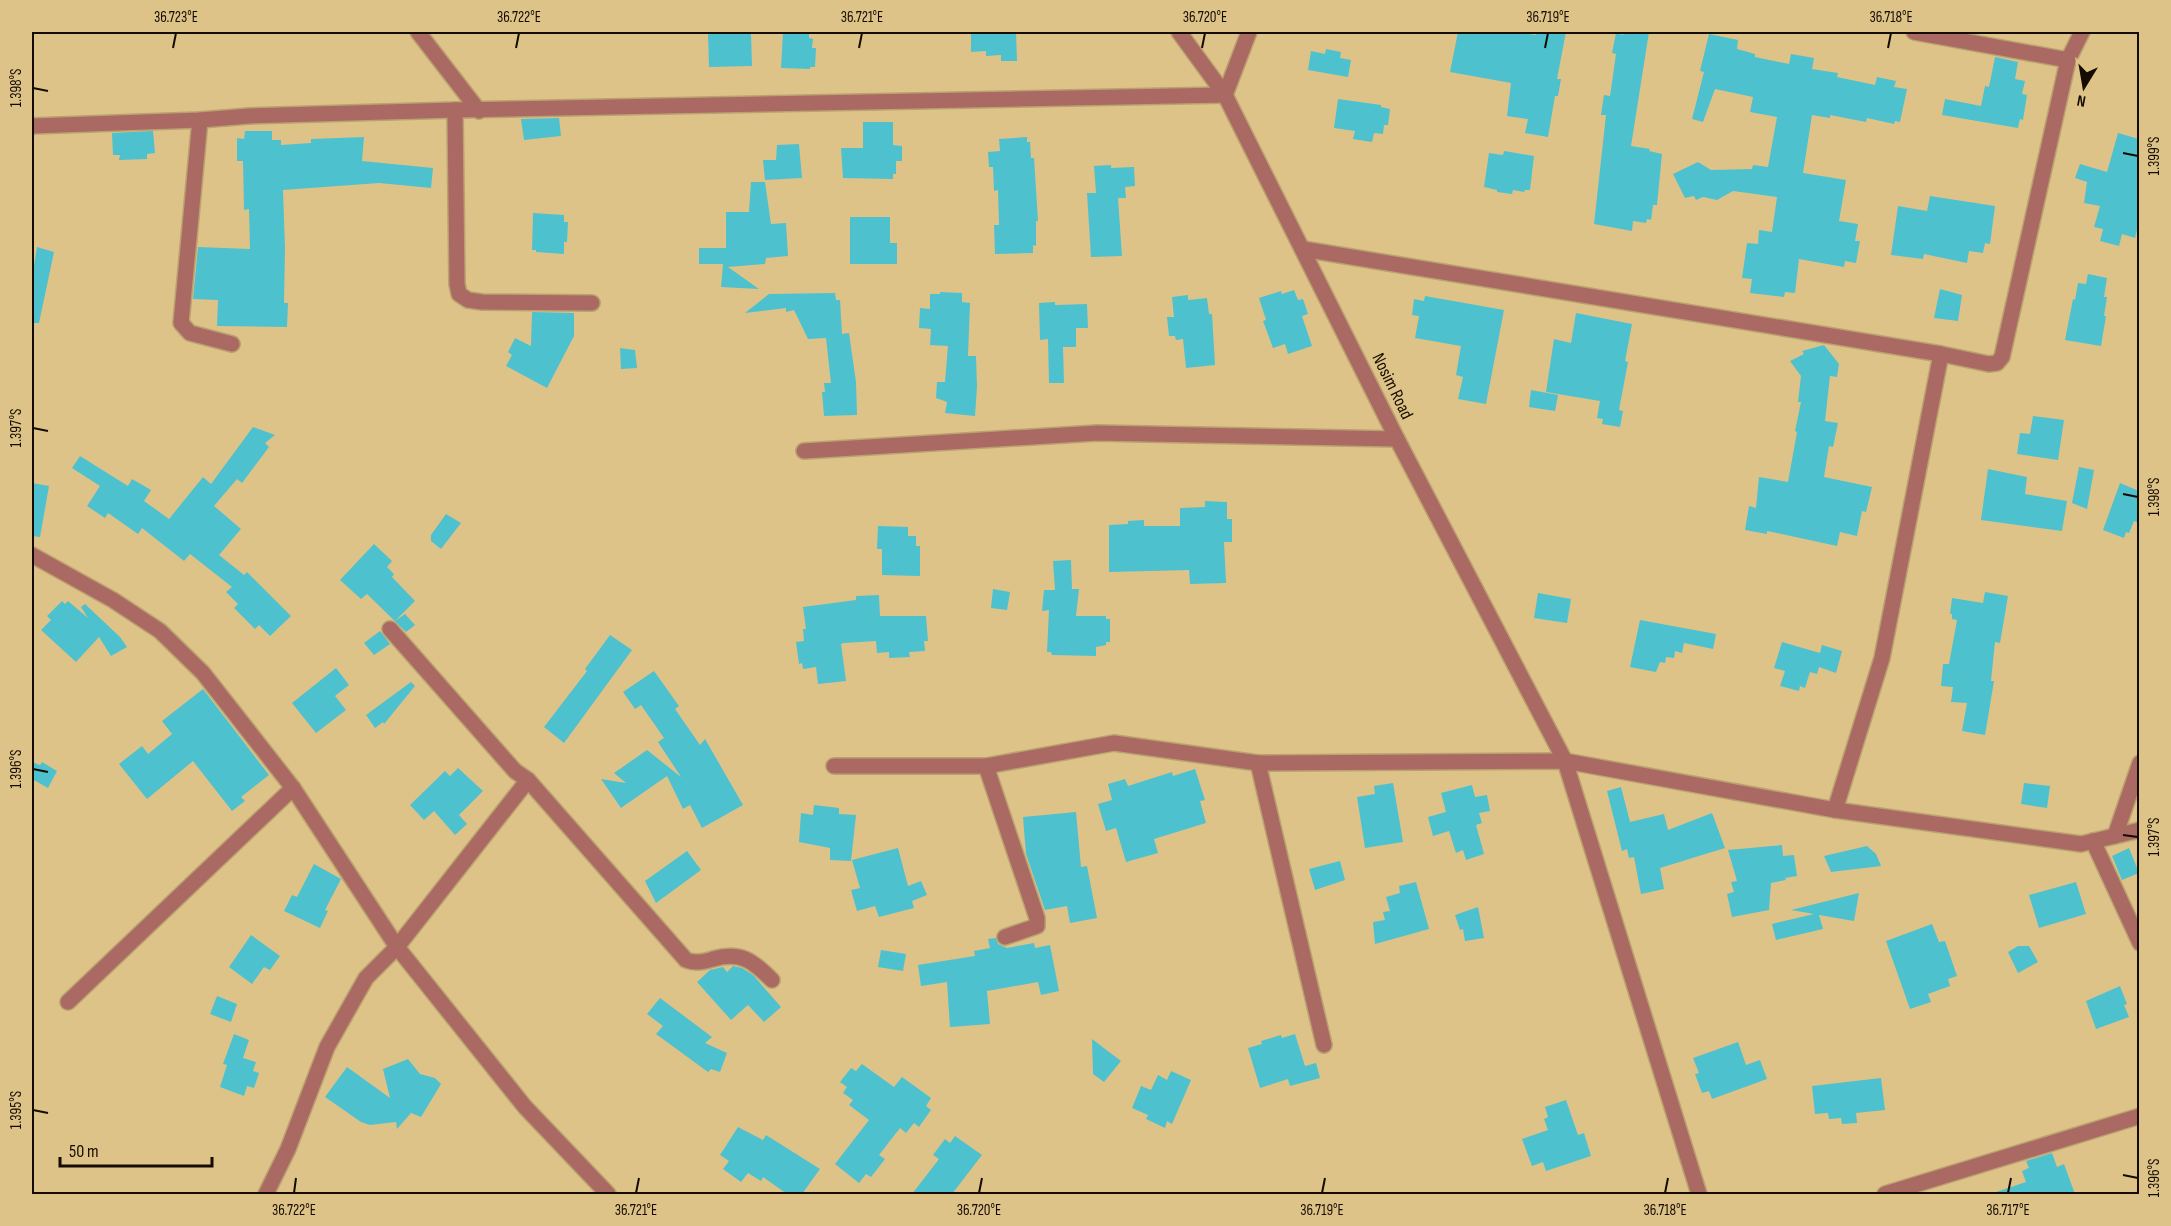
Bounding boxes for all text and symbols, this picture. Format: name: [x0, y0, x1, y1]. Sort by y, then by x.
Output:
text: 36.723°E: [154, 8, 198, 27]
text: 36.722°E: [497, 8, 541, 27]
text: 36.721°E: [841, 8, 883, 27]
text: 36.720°E: [1183, 8, 1227, 27]
text: 36.719°E: [1526, 8, 1570, 27]
text: 36.718°E: [1869, 8, 1913, 27]
north arrow: [2054, 57, 2114, 117]
text: 1.398°S: [7, 69, 26, 107]
text: N: [2075, 90, 2087, 110]
text: 1.399°S: [2145, 137, 2164, 175]
street label: Nosim Road: [1368, 350, 1418, 423]
text: 1.397°S: [7, 409, 26, 447]
text: 1.398°S: [2145, 478, 2164, 516]
text: 1.396°S: [7, 750, 26, 788]
text: 1.397°S: [2145, 818, 2164, 856]
text: 1.395°S: [7, 1091, 26, 1129]
scale bar: [60, 1130, 212, 1168]
text: 50 m: [69, 1141, 99, 1162]
text: 1.396°S: [2145, 1159, 2164, 1197]
text: 36.722°E: [272, 1201, 316, 1220]
text: 36.721°E: [615, 1201, 657, 1220]
text: 36.720°E: [957, 1201, 1001, 1220]
text: 36.719°E: [1300, 1201, 1344, 1220]
text: 36.718°E: [1643, 1201, 1687, 1220]
text: 36.717°E: [1986, 1201, 2030, 1220]

